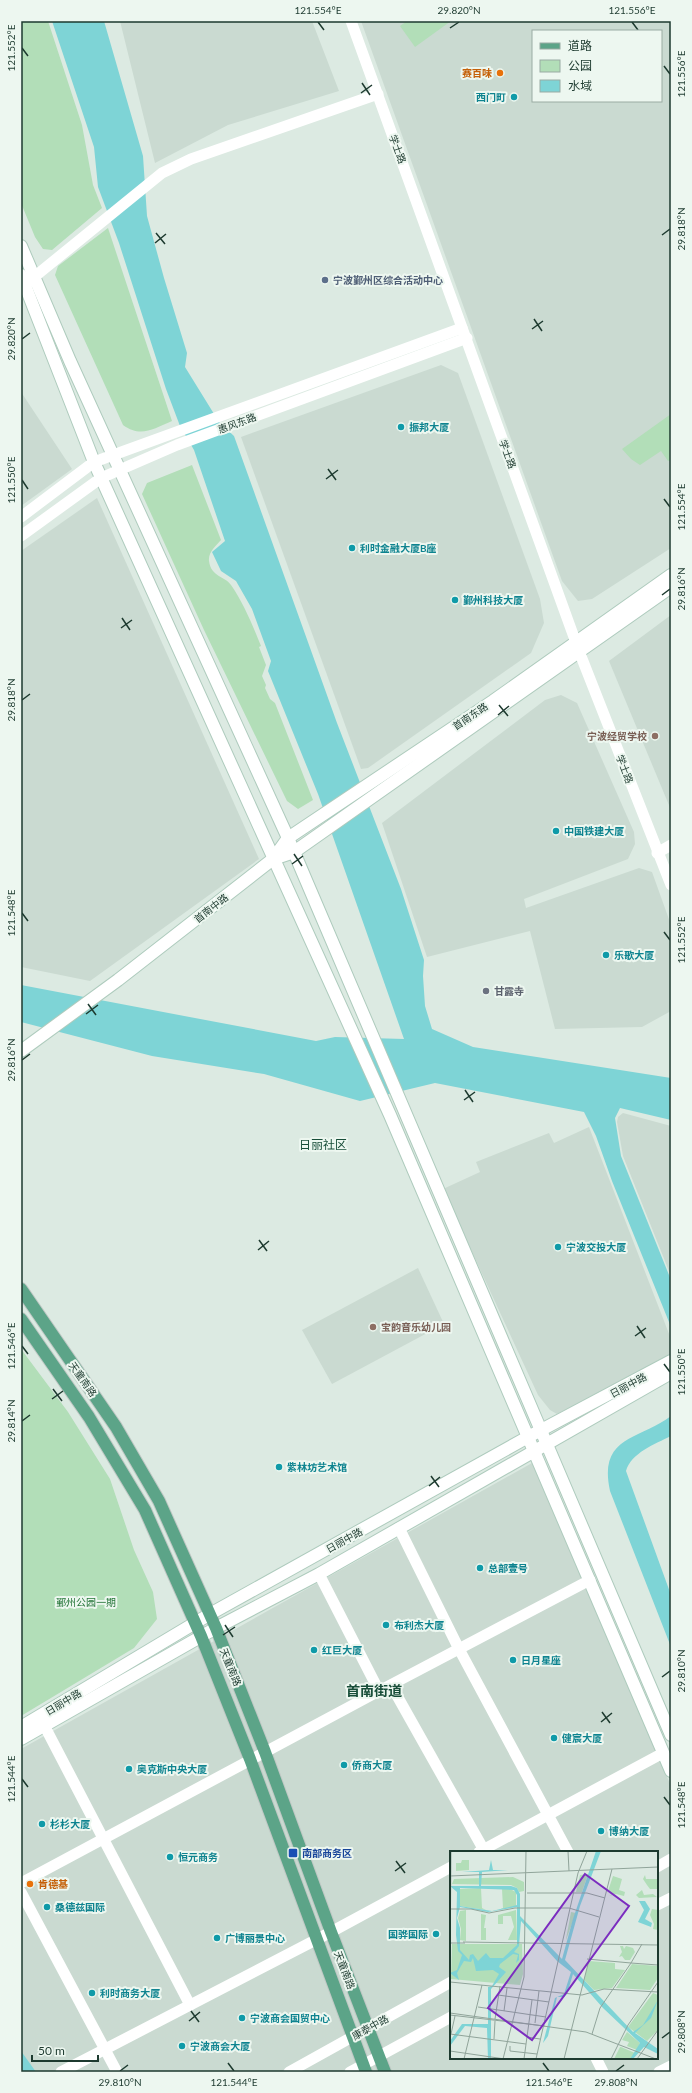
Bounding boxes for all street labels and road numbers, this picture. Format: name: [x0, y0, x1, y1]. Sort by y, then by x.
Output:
street label: 学士路: [387, 133, 409, 165]
street label: 惠风东路: [216, 411, 258, 435]
street label: 学士路: [497, 438, 519, 470]
street label: 首南东路: [450, 700, 490, 732]
street label: 学士路: [614, 753, 636, 785]
street label: 首南中路: [192, 891, 230, 925]
street label: 天童南路: [67, 1359, 99, 1399]
street label: 日丽中路: [608, 1370, 648, 1400]
street label: 日丽中路: [324, 1525, 364, 1555]
street label: 天童南路: [218, 1646, 244, 1688]
street label: 日丽中路: [43, 1687, 83, 1717]
street label: 天童南路: [332, 1949, 358, 1991]
street label: 康泰中路: [350, 2012, 390, 2042]

